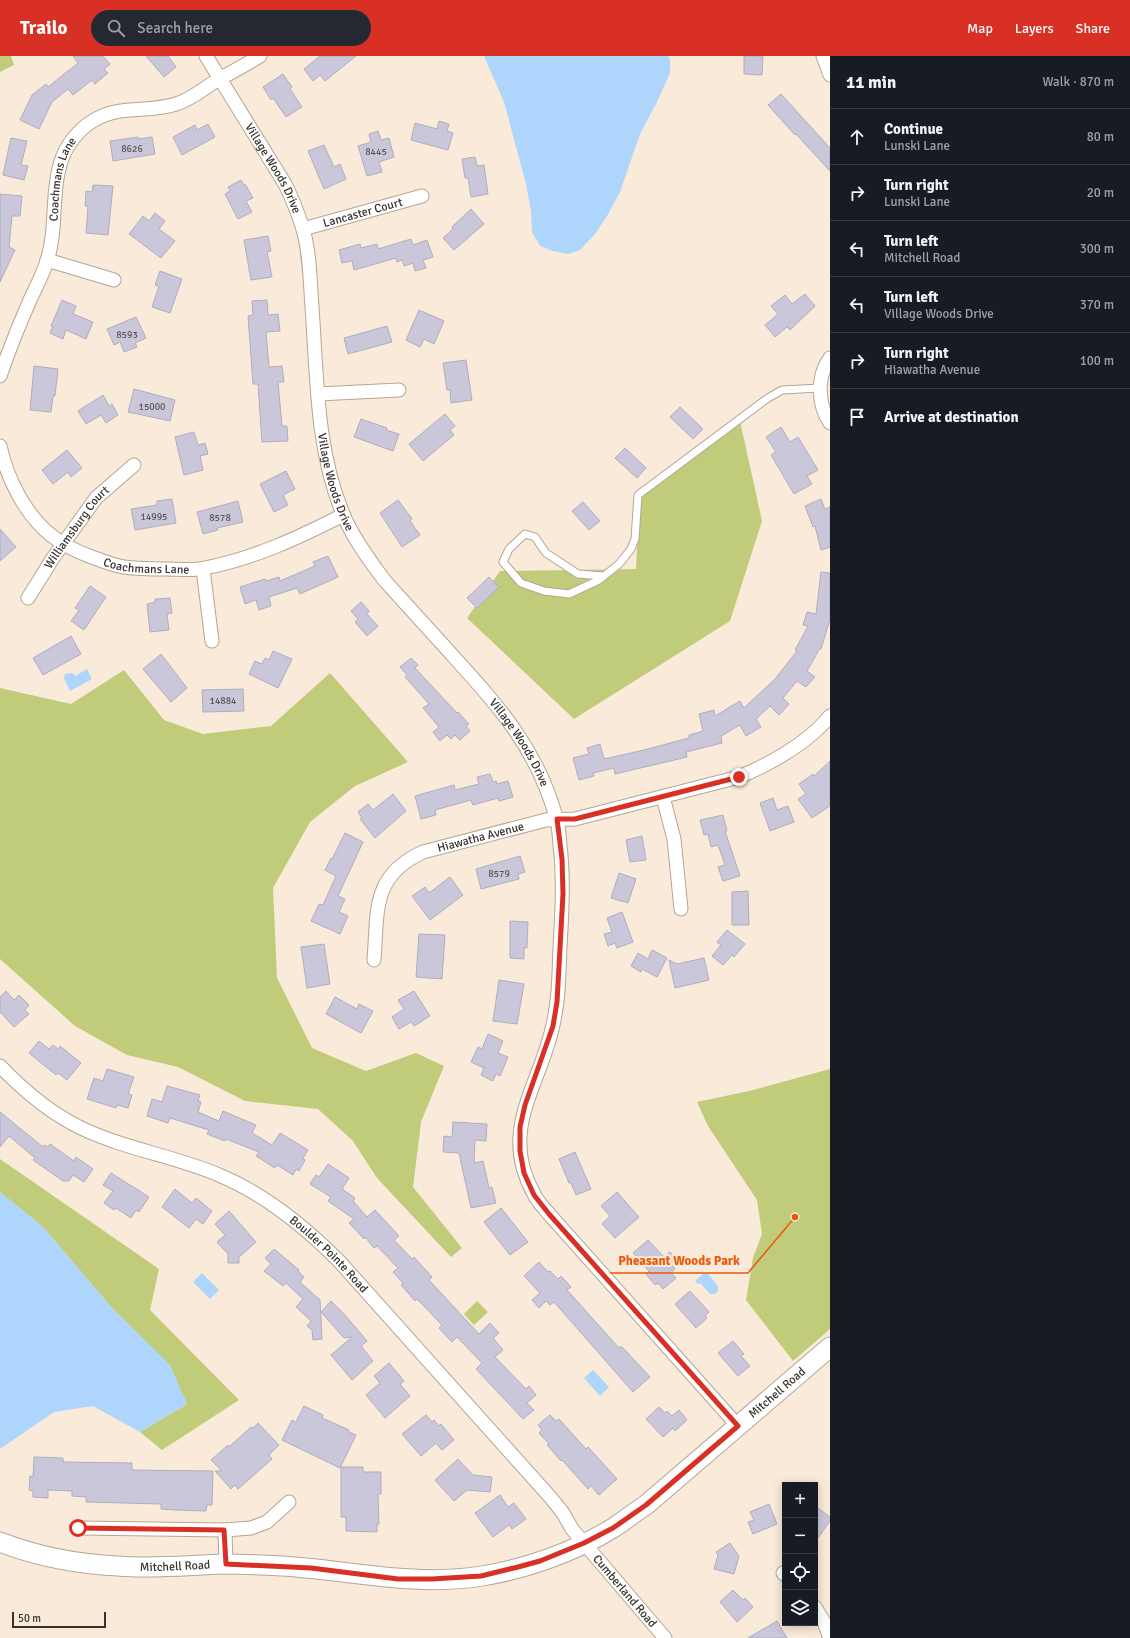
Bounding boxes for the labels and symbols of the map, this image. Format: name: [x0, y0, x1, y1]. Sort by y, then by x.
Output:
street label: Village Woods Drive: [241, 121, 304, 216]
street label: Coachmans Lane: [47, 134, 80, 222]
house number: 8626: [121, 143, 143, 155]
house number: 8445: [365, 146, 387, 158]
street label: Lancaster Court: [321, 195, 404, 231]
house number: 8593: [116, 329, 138, 341]
house number: 15000: [138, 401, 166, 413]
street label: Village Woods Drive: [314, 432, 357, 534]
street label: Williamsburg Court: [41, 483, 112, 572]
house number: 14995: [140, 511, 168, 523]
house number: 8578: [209, 512, 231, 524]
street label: Coachmans Lane: [101, 555, 190, 578]
house number: 14884: [209, 695, 237, 707]
street label: Village Woods Drive: [486, 696, 552, 789]
route end: [730, 768, 748, 786]
street label: Hiawatha Avenue: [436, 819, 526, 856]
house number: 8579: [488, 868, 510, 880]
street label: Boulder Pointe Road: [286, 1213, 371, 1296]
callout: Pheasant Woods Park: [610, 1248, 748, 1273]
text: Pheasant Woods Park: [618, 1253, 740, 1269]
street label: Mitchell Road: [746, 1364, 809, 1422]
route start: [69, 1519, 87, 1537]
street label: Cumberland Road: [589, 1552, 660, 1631]
street label: Mitchell Road: [140, 1558, 211, 1575]
scale bar: [12, 1610, 106, 1629]

